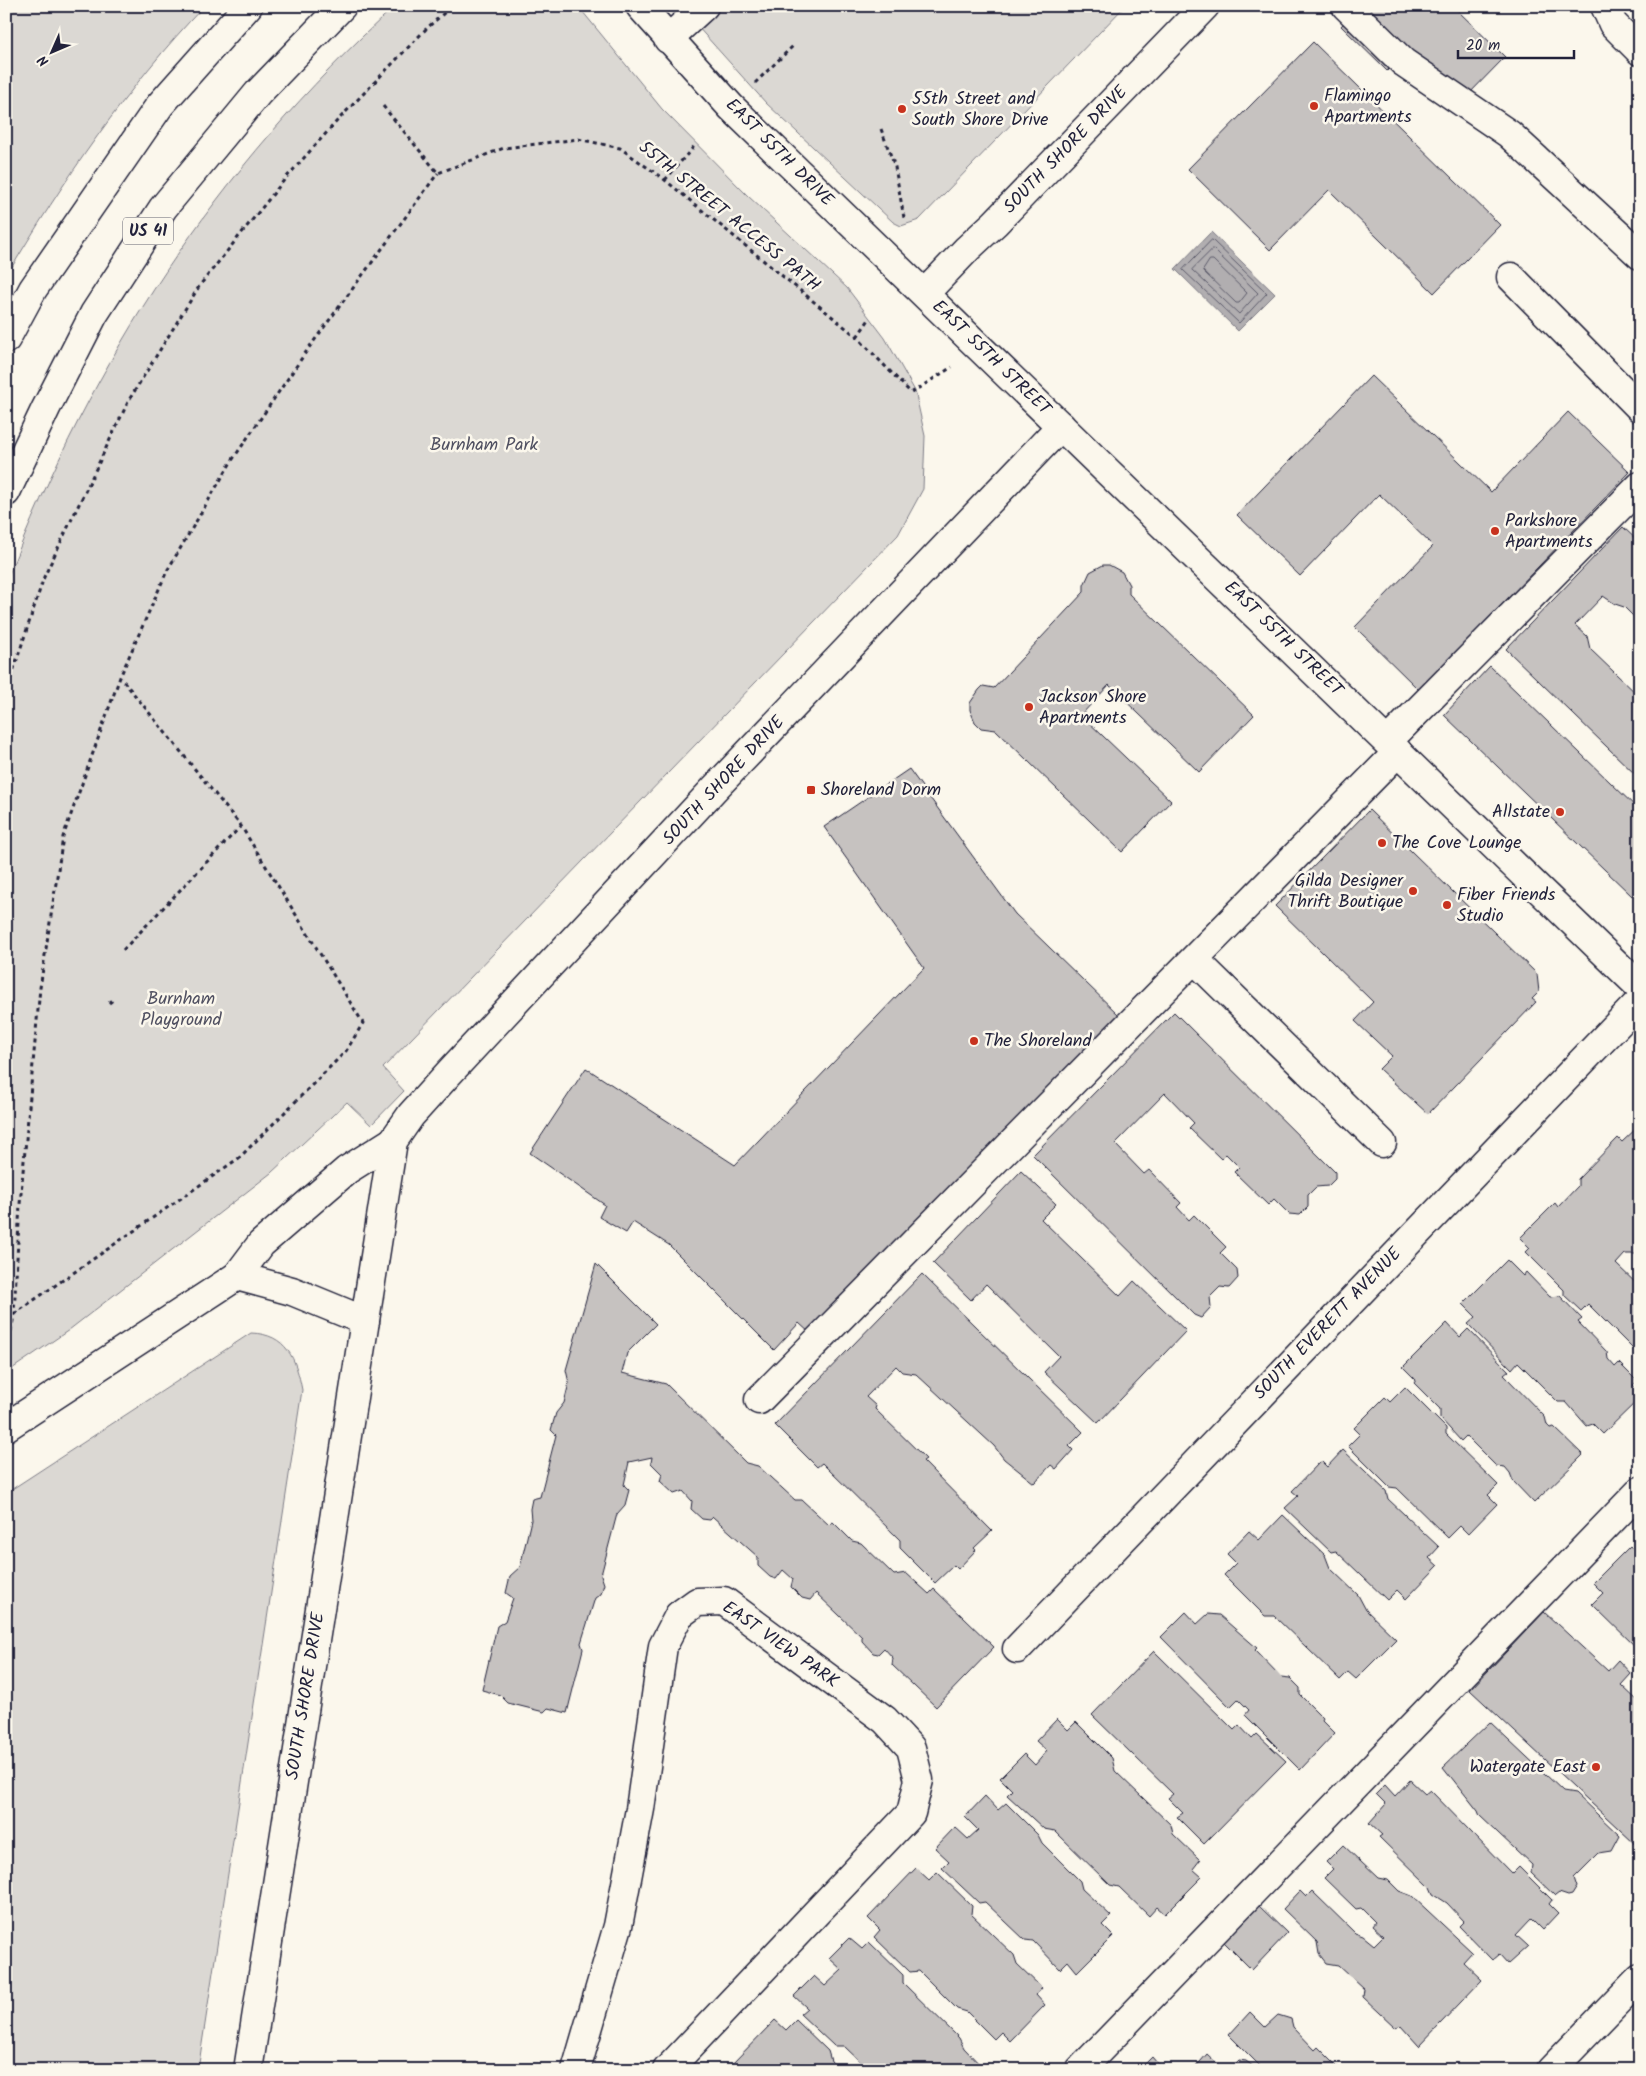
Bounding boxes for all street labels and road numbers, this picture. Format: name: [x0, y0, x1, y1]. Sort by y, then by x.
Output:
street label: SOUTH SHORE DRIVE: [997, 79, 1135, 221]
street label: EAST 55TH DRIVE: [718, 92, 840, 214]
street label: 55TH STREET ACCESS PATH: [631, 134, 827, 300]
road number: US 41: [123, 218, 173, 245]
street label: EAST 55TH STREET: [925, 293, 1058, 424]
street label: EAST 55TH STREET: [1217, 574, 1350, 705]
street label: SOUTH SHORE DRIVE: [656, 709, 793, 853]
street label: SOUTH EVERETT AVENUE: [1247, 1241, 1409, 1407]
street label: EAST VIEW PARK: [716, 1594, 845, 1696]
street label: SOUTH SHORE DRIVE: [278, 1610, 334, 1782]

